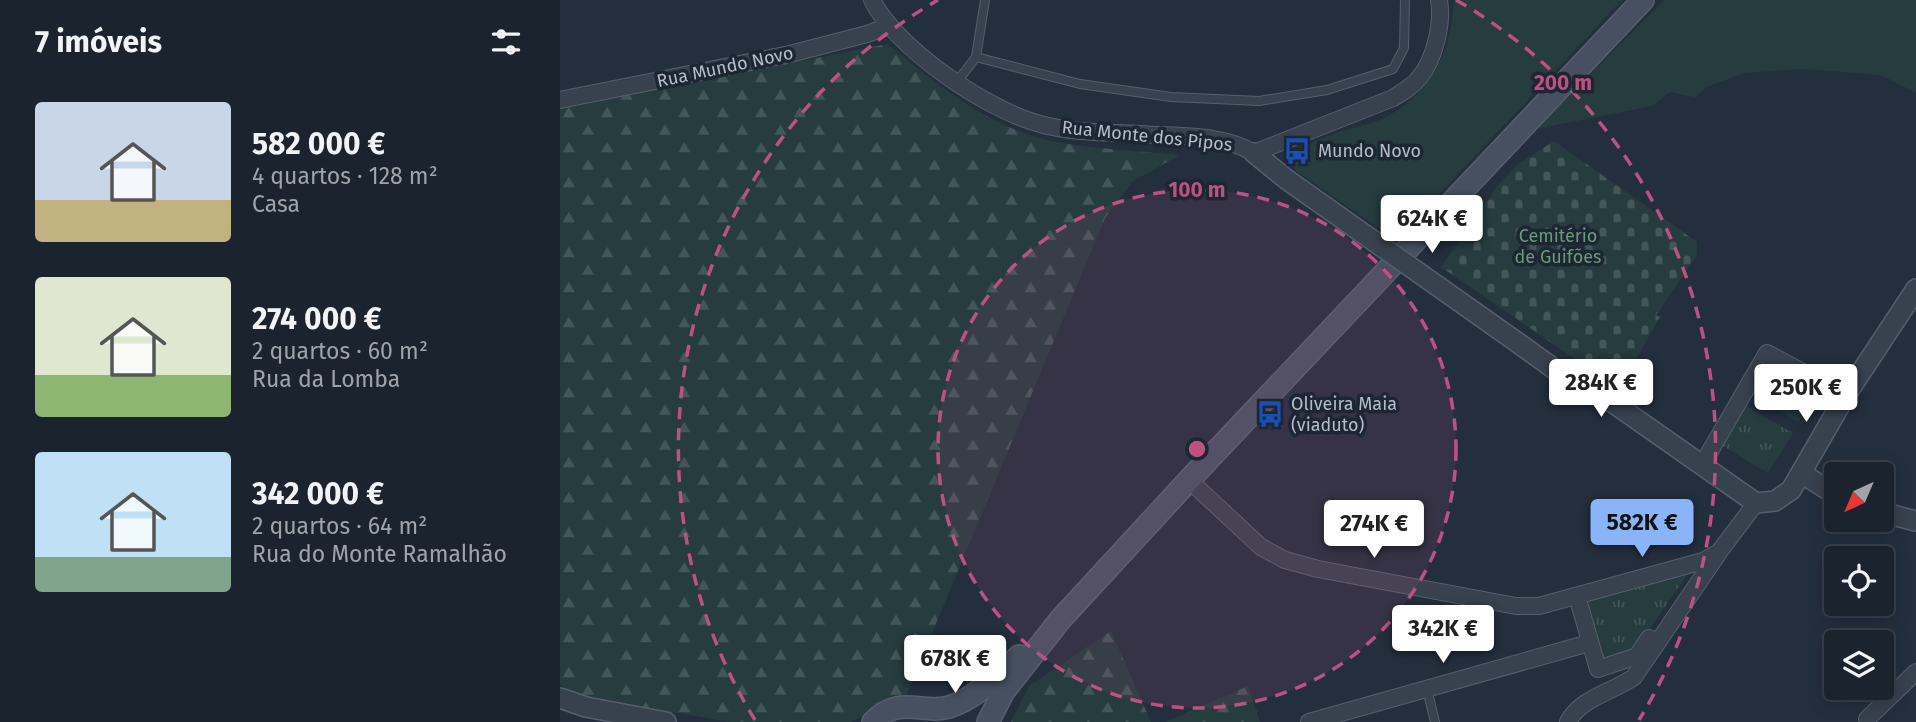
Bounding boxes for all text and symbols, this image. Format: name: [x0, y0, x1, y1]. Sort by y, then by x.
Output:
icon: filters: [487, 23, 525, 61]
text: 7 imóveis: [35, 24, 162, 60]
street label: Rua Mundo Novo: [655, 42, 795, 92]
text: 200 m: [1534, 70, 1592, 96]
street label: Rua Monte dos Pipos: [1061, 116, 1233, 156]
text: 582 000 €: [252, 126, 385, 162]
icon: home: [91, 130, 175, 214]
bus stop icon: Mundo Novo: [1282, 136, 1312, 166]
place label: Mundo Novo: [1318, 140, 1421, 162]
text: 4 quartos · 128 m²: [252, 162, 438, 190]
text: 100 m: [1168, 177, 1226, 203]
text: Casa: [252, 190, 300, 218]
pin: 624K €: [1375, 196, 1489, 255]
text: 624K €: [1397, 204, 1467, 232]
park label: Cemitério de Guifões: [1515, 225, 1601, 268]
text: 274 000 €: [252, 301, 382, 337]
icon: home: [91, 305, 175, 389]
text: 2 quartos · 60 m²: [252, 337, 428, 365]
pin: 284K €: [1544, 360, 1658, 419]
pin: 250K €: [1749, 364, 1863, 424]
text: Rua da Lomba: [252, 365, 400, 393]
text: 284K €: [1565, 368, 1637, 396]
text: 250K €: [1770, 373, 1842, 401]
place label: Oliveira Maia (viaduto): [1291, 393, 1397, 436]
bus stop icon: Oliveira Maia (viaduto): [1255, 399, 1285, 429]
centre of rings: [1185, 437, 1209, 461]
north arrow: [1824, 462, 1894, 532]
map controls: [1824, 462, 1894, 700]
text: 342 000 €: [252, 476, 384, 512]
icon: home: [91, 480, 175, 564]
pin: 274K €: [1317, 500, 1431, 560]
pin: 582K €: [1585, 500, 1699, 559]
text: 582K €: [1607, 508, 1677, 536]
text: 274K €: [1340, 509, 1408, 537]
text: 2 quartos · 64 m²: [252, 512, 427, 540]
text: Rua do Monte Ramalhão: [252, 540, 507, 568]
button: locate: [1824, 546, 1894, 616]
pin: 342K €: [1386, 606, 1500, 665]
text: 342K €: [1408, 614, 1478, 642]
button: layers: [1824, 630, 1894, 700]
pin: 678K €: [898, 636, 1012, 695]
text: 678K €: [920, 644, 990, 672]

